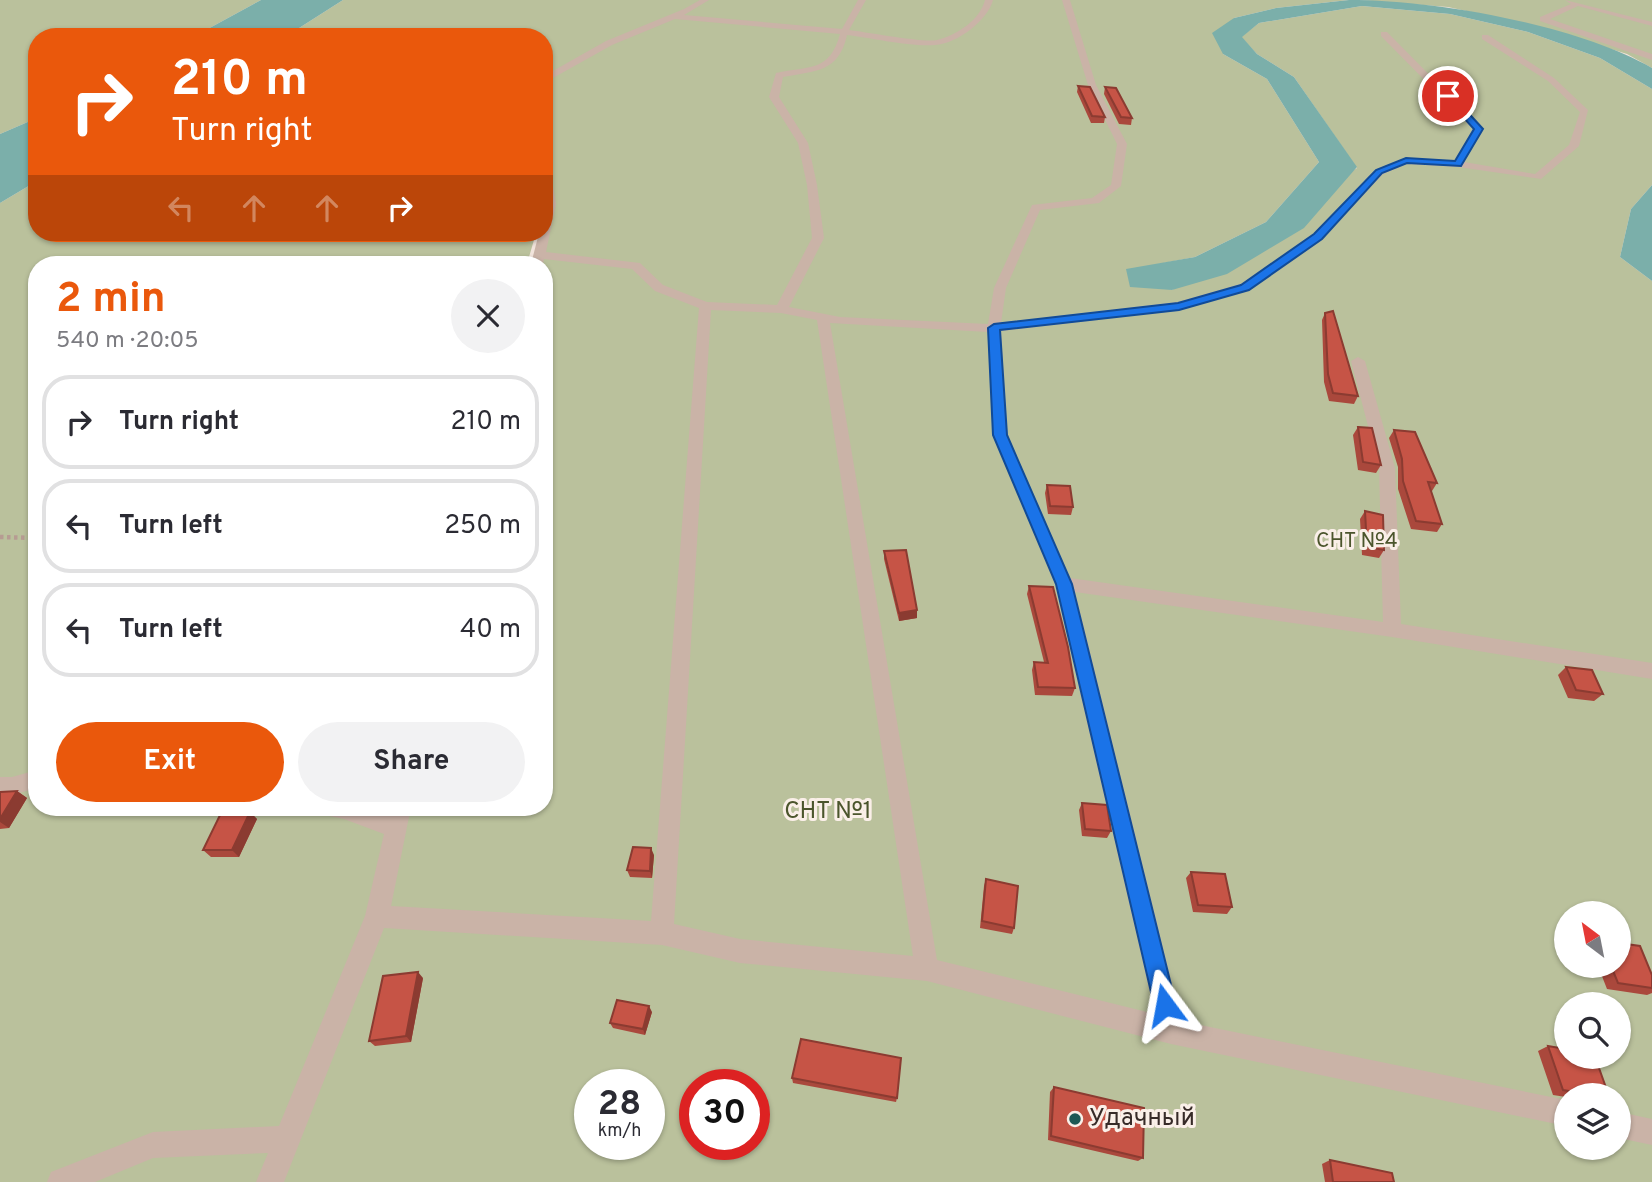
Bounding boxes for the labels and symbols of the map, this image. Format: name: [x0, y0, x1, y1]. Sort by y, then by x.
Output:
pin: [1418, 66, 1478, 126]
park label: СНТ №4: [1316, 528, 1398, 555]
park label: СНТ №1: [784, 797, 872, 827]
north arrow: [1554, 901, 1631, 978]
position arrow: [1128, 968, 1202, 1042]
speed limit sign: 30: [679, 1069, 770, 1160]
place label: Удачный: [1089, 1104, 1195, 1134]
marker: Удачный: [1067, 1111, 1083, 1127]

